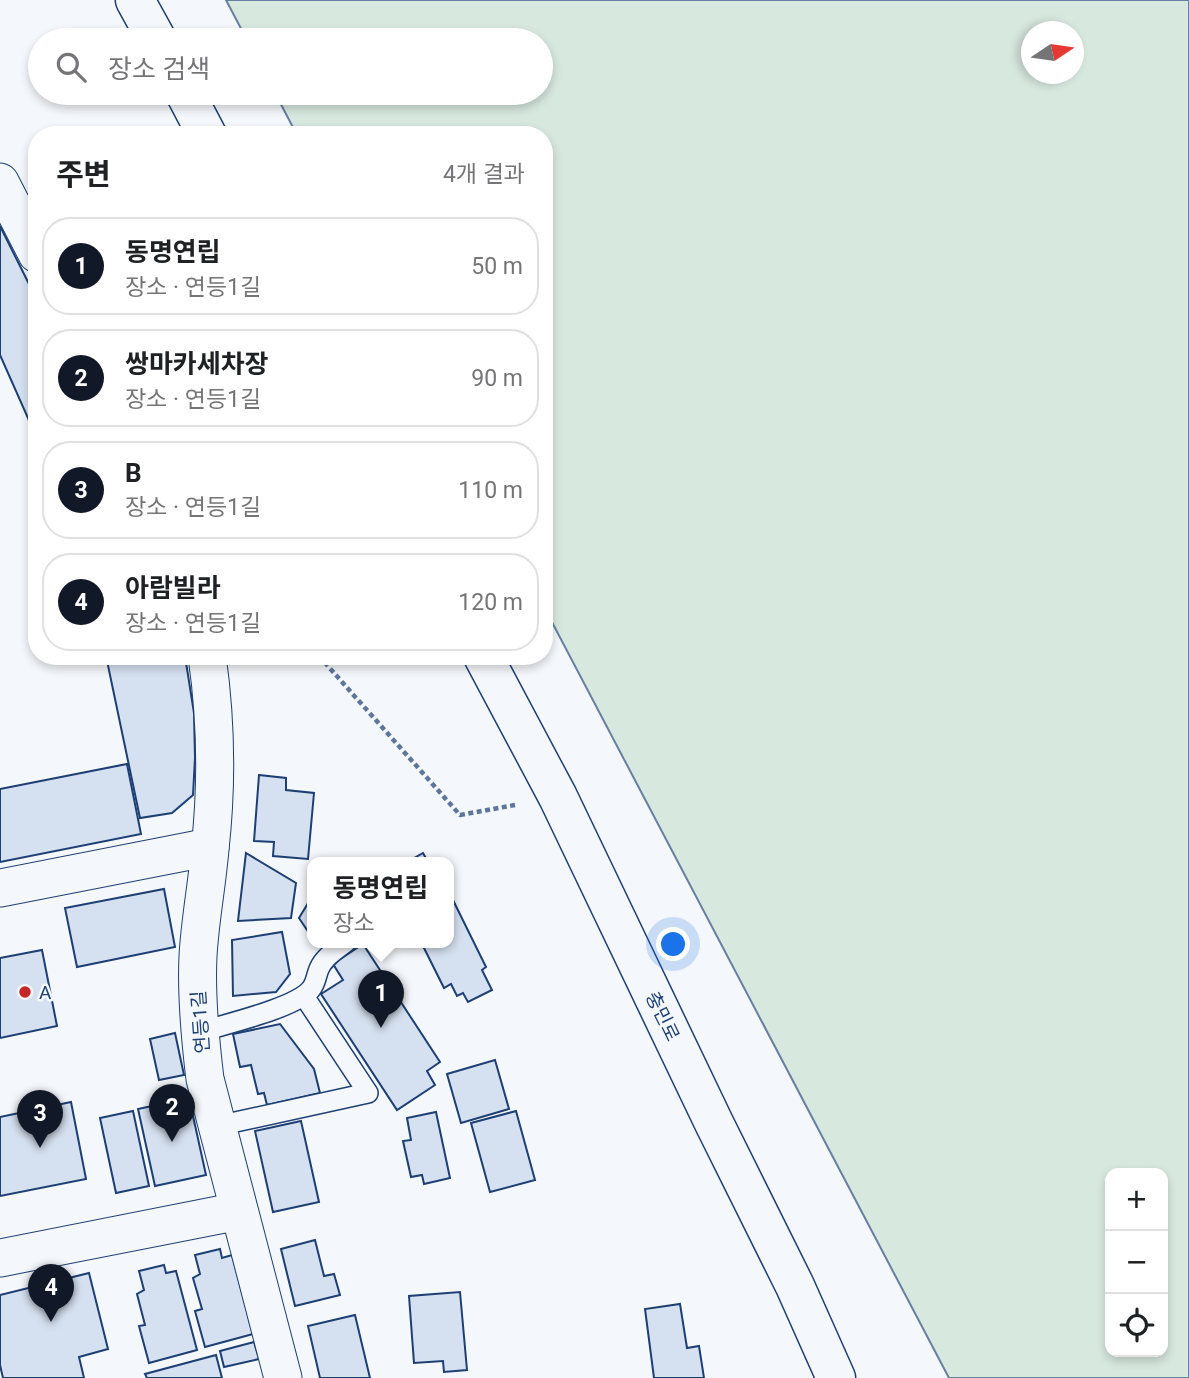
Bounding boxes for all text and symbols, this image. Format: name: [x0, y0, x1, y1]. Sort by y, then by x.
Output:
north arrow: [1021, 21, 1084, 84]
search box: [28, 28, 553, 105]
icon: search: [52, 48, 90, 86]
text: 장소 검색: [108, 54, 210, 84]
text: 주변: [56, 157, 111, 192]
text: 4개 결과: [443, 161, 525, 188]
text: 동명연립: [125, 237, 221, 267]
text: 1: [74, 253, 88, 280]
text: 50 m: [471, 253, 523, 280]
text: 장소 · 연등1길: [125, 274, 261, 301]
text: 쌍마카세차장: [125, 349, 269, 379]
text: 2: [74, 365, 88, 392]
text: 90 m: [471, 365, 523, 392]
text: 장소 · 연등1길: [125, 386, 261, 413]
text: B: [125, 458, 142, 488]
text: 3: [74, 477, 88, 504]
text: 110 m: [458, 477, 523, 504]
text: 장소 · 연등1길: [125, 494, 261, 521]
text: 아람빌라: [125, 573, 221, 603]
text: 4: [74, 589, 88, 616]
text: 120 m: [458, 589, 523, 616]
text: 장소 · 연등1길: [125, 610, 261, 637]
popup: [307, 857, 454, 948]
text: 동명연립: [333, 873, 428, 903]
text: 장소: [333, 910, 375, 937]
your location: [656, 927, 690, 961]
pin: 1: [358, 970, 404, 1028]
place label: A: [39, 981, 52, 1004]
marker: A: [17, 984, 33, 1000]
street label: 충민로: [641, 988, 684, 1045]
street label: 연등1길: [187, 990, 214, 1054]
pin: 2: [149, 1084, 195, 1142]
pin: 3: [17, 1090, 63, 1148]
map controls: [1105, 1168, 1168, 1357]
button: +: [1105, 1168, 1168, 1231]
button: −: [1105, 1231, 1168, 1294]
pin: 4: [28, 1264, 74, 1322]
button: locate: [1105, 1294, 1168, 1357]

